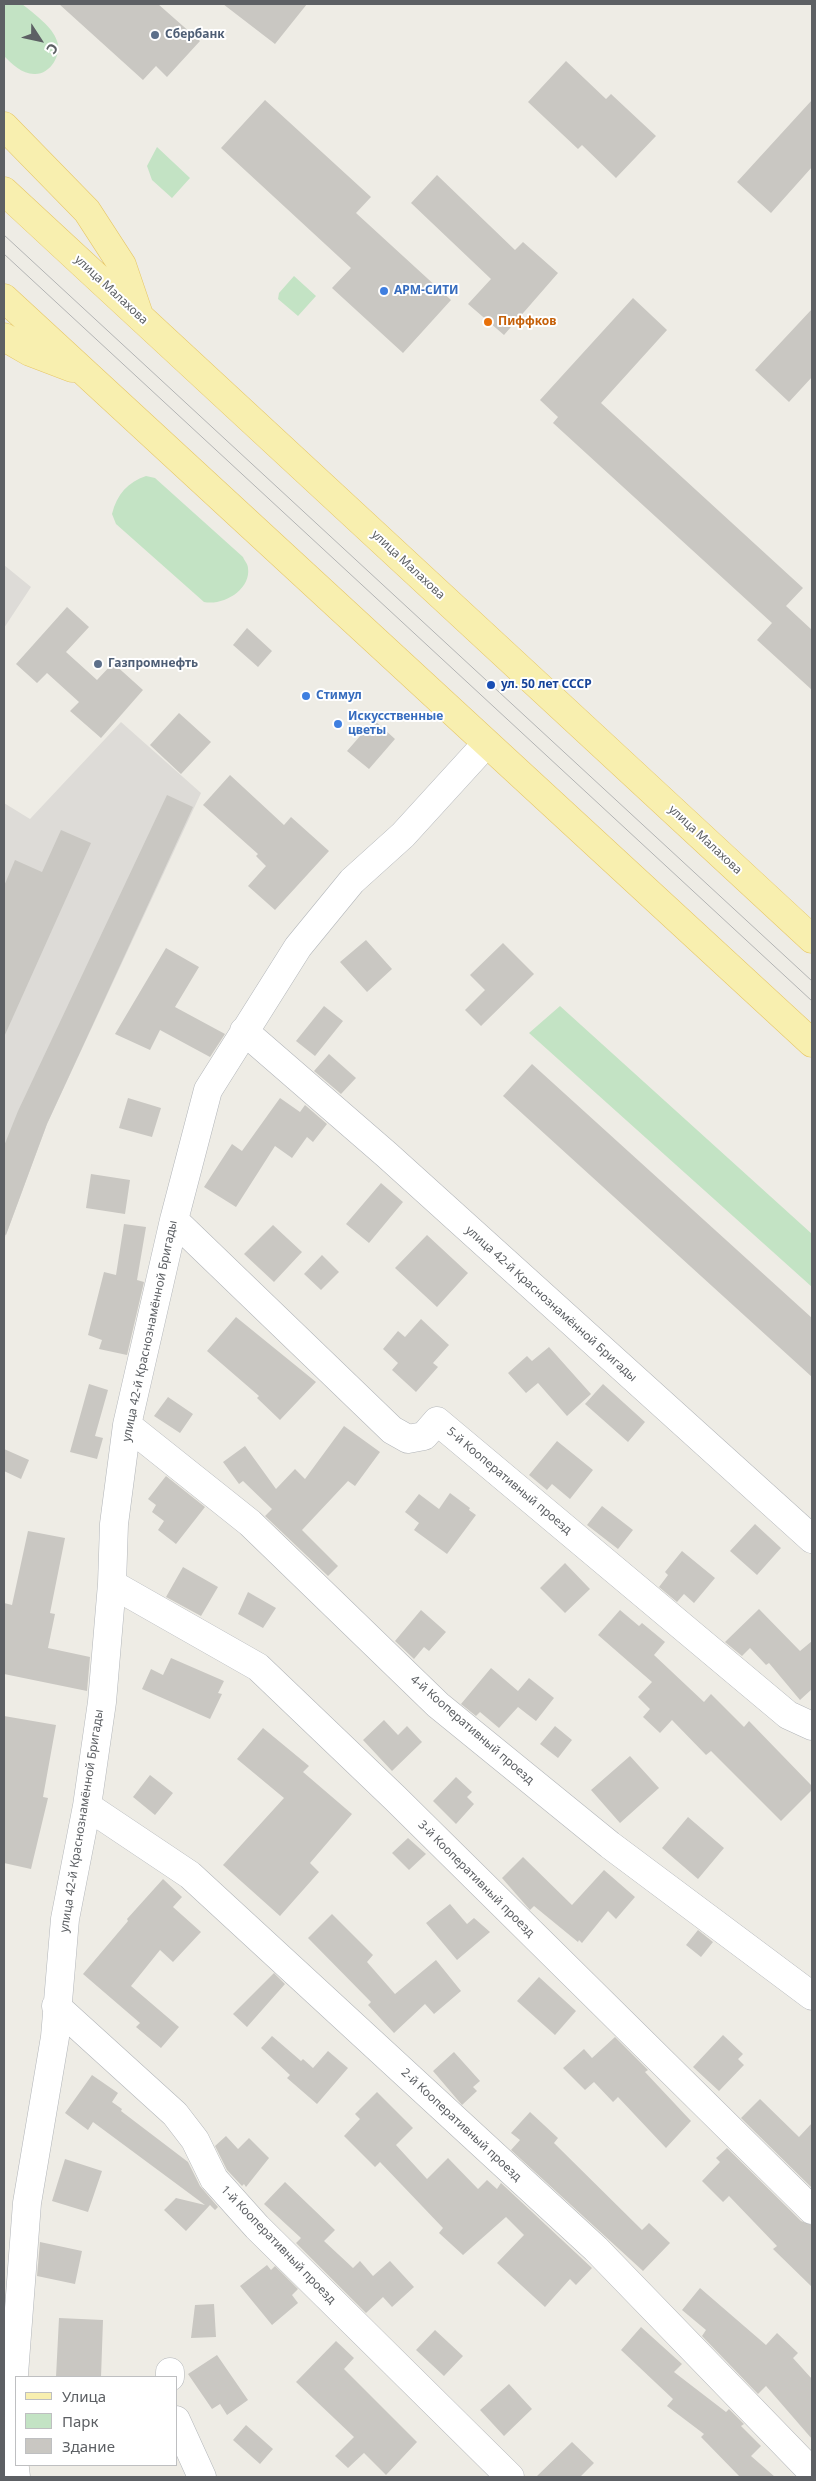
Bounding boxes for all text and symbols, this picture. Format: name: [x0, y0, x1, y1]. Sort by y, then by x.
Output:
north arrow: [15, 15, 65, 65]
place label: Сбербанк: [165, 28, 225, 42]
marker: Сбербанк: [149, 29, 161, 41]
text: С: [42, 40, 63, 58]
street label: улица Малахова: [71, 252, 151, 328]
place label: АРМ-СИТИ: [394, 284, 459, 298]
marker: АРМ-СИТИ: [378, 285, 390, 297]
place label: Пиффков: [498, 315, 556, 329]
marker: Пиффков: [482, 316, 494, 328]
street label: улица Малахова: [368, 527, 448, 603]
place label: Газпромнефть: [108, 657, 198, 671]
marker: Газпромнефть: [92, 658, 104, 670]
place label: ул. 50 лет СССР: [501, 678, 592, 692]
marker: ул. 50 лет СССР: [485, 679, 497, 691]
place label: Стимул: [316, 689, 362, 703]
marker: Стимул: [300, 690, 312, 702]
place label: Искусственные цветы: [348, 710, 443, 738]
marker: Искусственные цветы: [332, 718, 344, 730]
street label: улица Малахова: [665, 802, 745, 878]
street label: улица 42-й Краснознамённой Бригады: [119, 1219, 181, 1443]
street label: улица 42-й Краснознамённой Бригады: [462, 1223, 640, 1385]
street label: 5-й Кооперативный проезд: [444, 1424, 574, 1538]
street label: 4-й Кооперативный проезд: [407, 1672, 537, 1788]
street label: улица 42-й Краснознамённой Бригады: [57, 1708, 107, 1934]
street label: 3-й Кооперативный проезд: [415, 1818, 537, 1940]
street label: 2-й Кооперативный проезд: [398, 2066, 524, 2184]
street label: 1-й Кооперативный проезд: [218, 2183, 338, 2307]
legend: [15, 2376, 178, 2466]
text: Улица: [62, 2386, 106, 2406]
text: Парк: [62, 2411, 98, 2431]
text: Здание: [62, 2436, 115, 2456]

